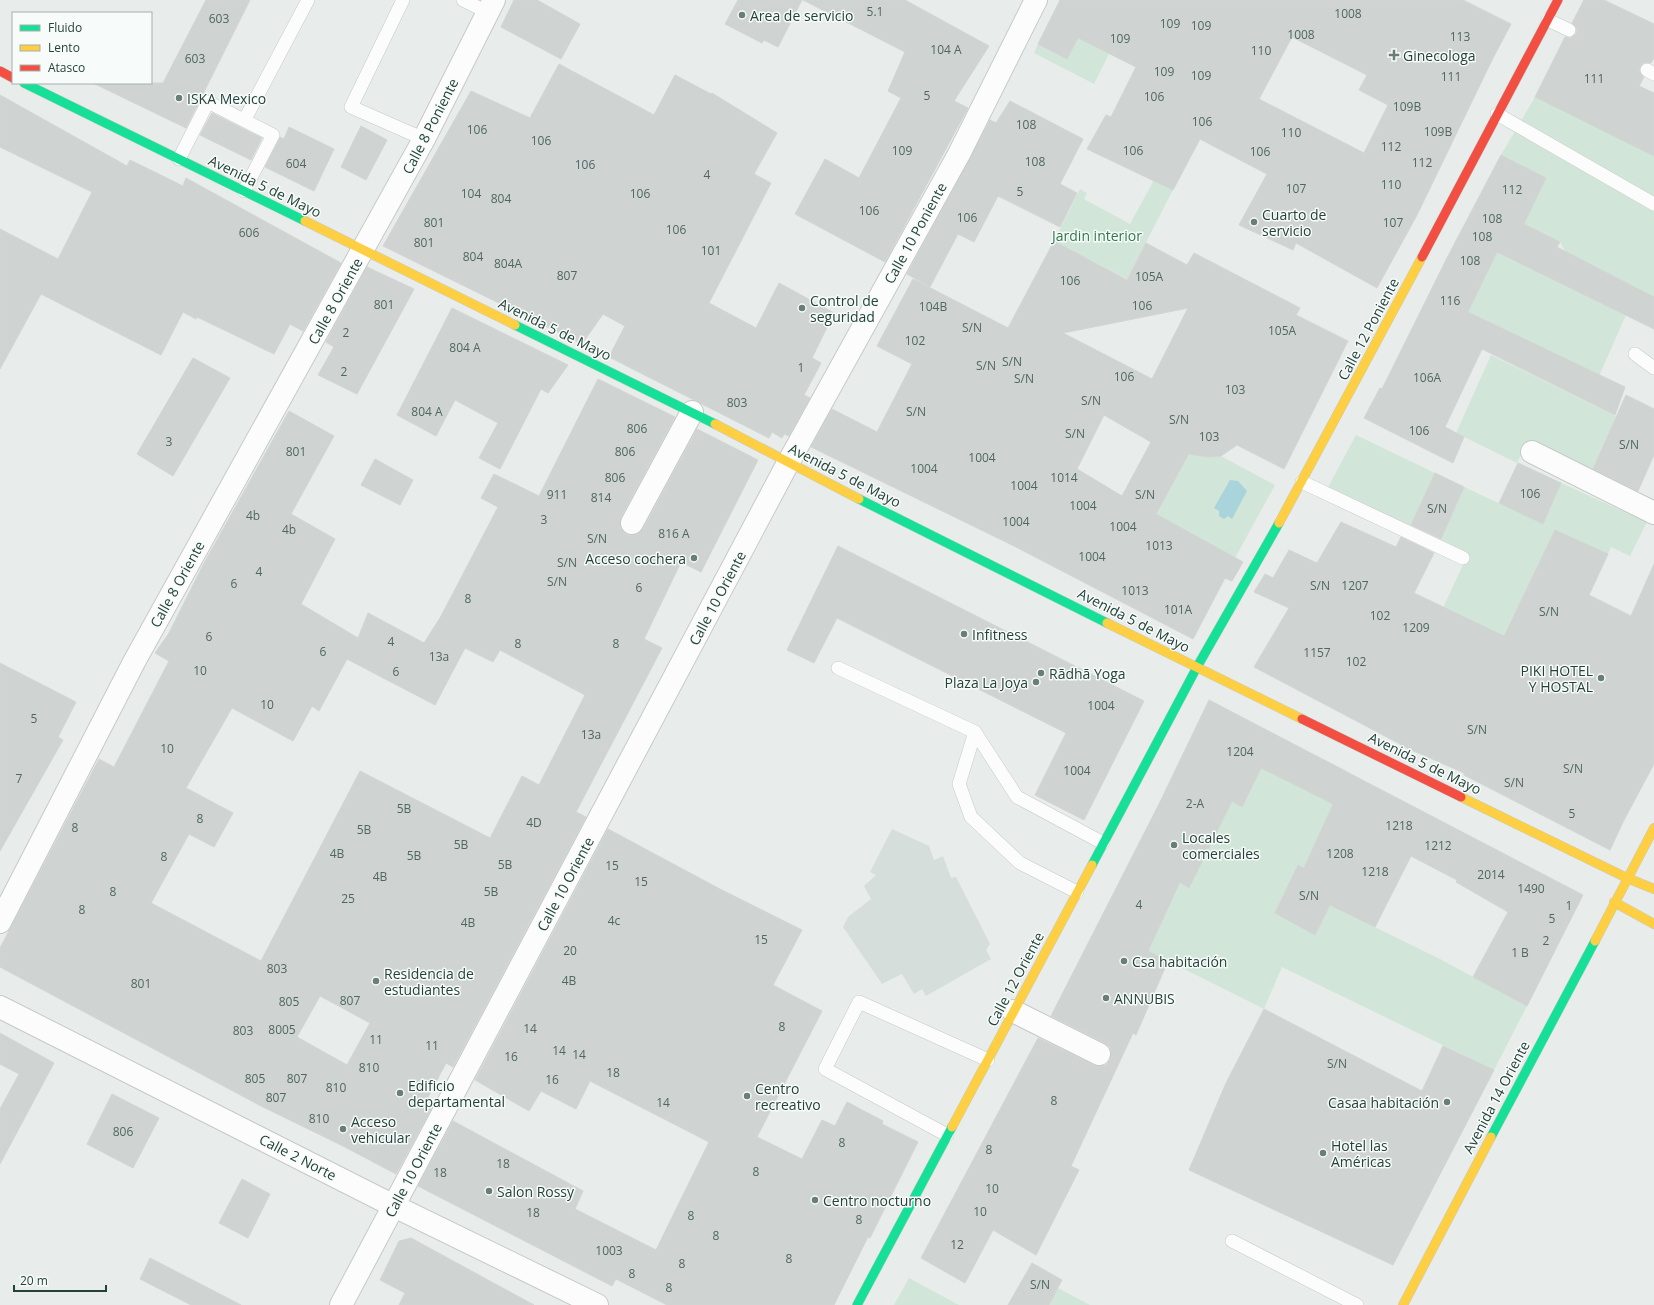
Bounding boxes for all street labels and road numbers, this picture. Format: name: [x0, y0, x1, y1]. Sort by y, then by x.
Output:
street label: Calle 8 Poniente: [398, 75, 462, 177]
street label: Avenida 5 de Mayo: [205, 150, 325, 222]
street label: Calle 10 Poniente: [879, 179, 951, 287]
street label: Calle 8 Oriente: [303, 254, 367, 348]
street label: Calle 12 Poniente: [1333, 275, 1403, 383]
street label: Avenida 5 de Mayo: [495, 293, 615, 365]
street label: Avenida 5 de Mayo: [786, 439, 904, 511]
street label: Calle 8 Oriente: [145, 537, 209, 631]
street label: Calle 10 Oriente: [684, 547, 750, 648]
street label: Avenida 5 de Mayo: [1075, 584, 1193, 656]
street label: Avenida 5 de Mayo: [1365, 727, 1485, 799]
street label: Calle 10 Oriente: [532, 833, 598, 934]
street label: Calle 12 Oriente: [982, 928, 1048, 1029]
street label: Avenida 14 Oriente: [1458, 1037, 1534, 1157]
street label: Calle 10 Oriente: [380, 1119, 446, 1220]
street label: Calle 2 Norte: [256, 1129, 340, 1185]

